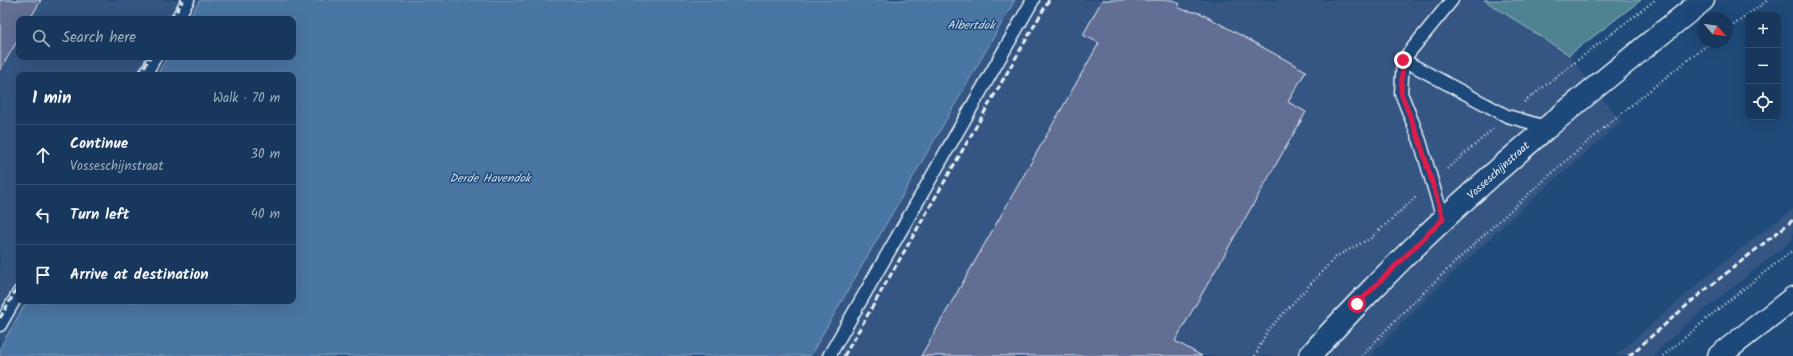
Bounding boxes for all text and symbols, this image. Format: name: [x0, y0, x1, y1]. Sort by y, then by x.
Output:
north arrow: [1697, 12, 1733, 48]
map controls: [1745, 12, 1781, 120]
button: +: [1745, 12, 1781, 48]
search box: [16, 16, 296, 60]
water label: Albertdok: [947, 16, 997, 35]
text: Search here: [62, 26, 136, 50]
icon: search: [30, 27, 52, 49]
button: −: [1745, 48, 1781, 84]
route end: [1394, 51, 1412, 69]
button: locate: [1745, 84, 1781, 120]
text: 1 min: [32, 85, 71, 112]
text: Walk · 70 m: [213, 88, 280, 109]
text: Continue: [70, 132, 128, 156]
street label: Vosseschijnstraat: [1463, 137, 1535, 204]
icon: ahead: [32, 144, 54, 166]
text: 30 m: [251, 144, 280, 165]
text: Vosseschijnstraat: [70, 156, 163, 177]
water label: Derde Havendok: [450, 169, 533, 188]
text: Turn left: [70, 203, 130, 227]
icon: left: [32, 204, 54, 226]
text: 40 m: [251, 204, 280, 225]
text: Arrive at destination: [70, 263, 209, 287]
icon: arrive: [32, 264, 54, 286]
route start: [1348, 295, 1366, 313]

